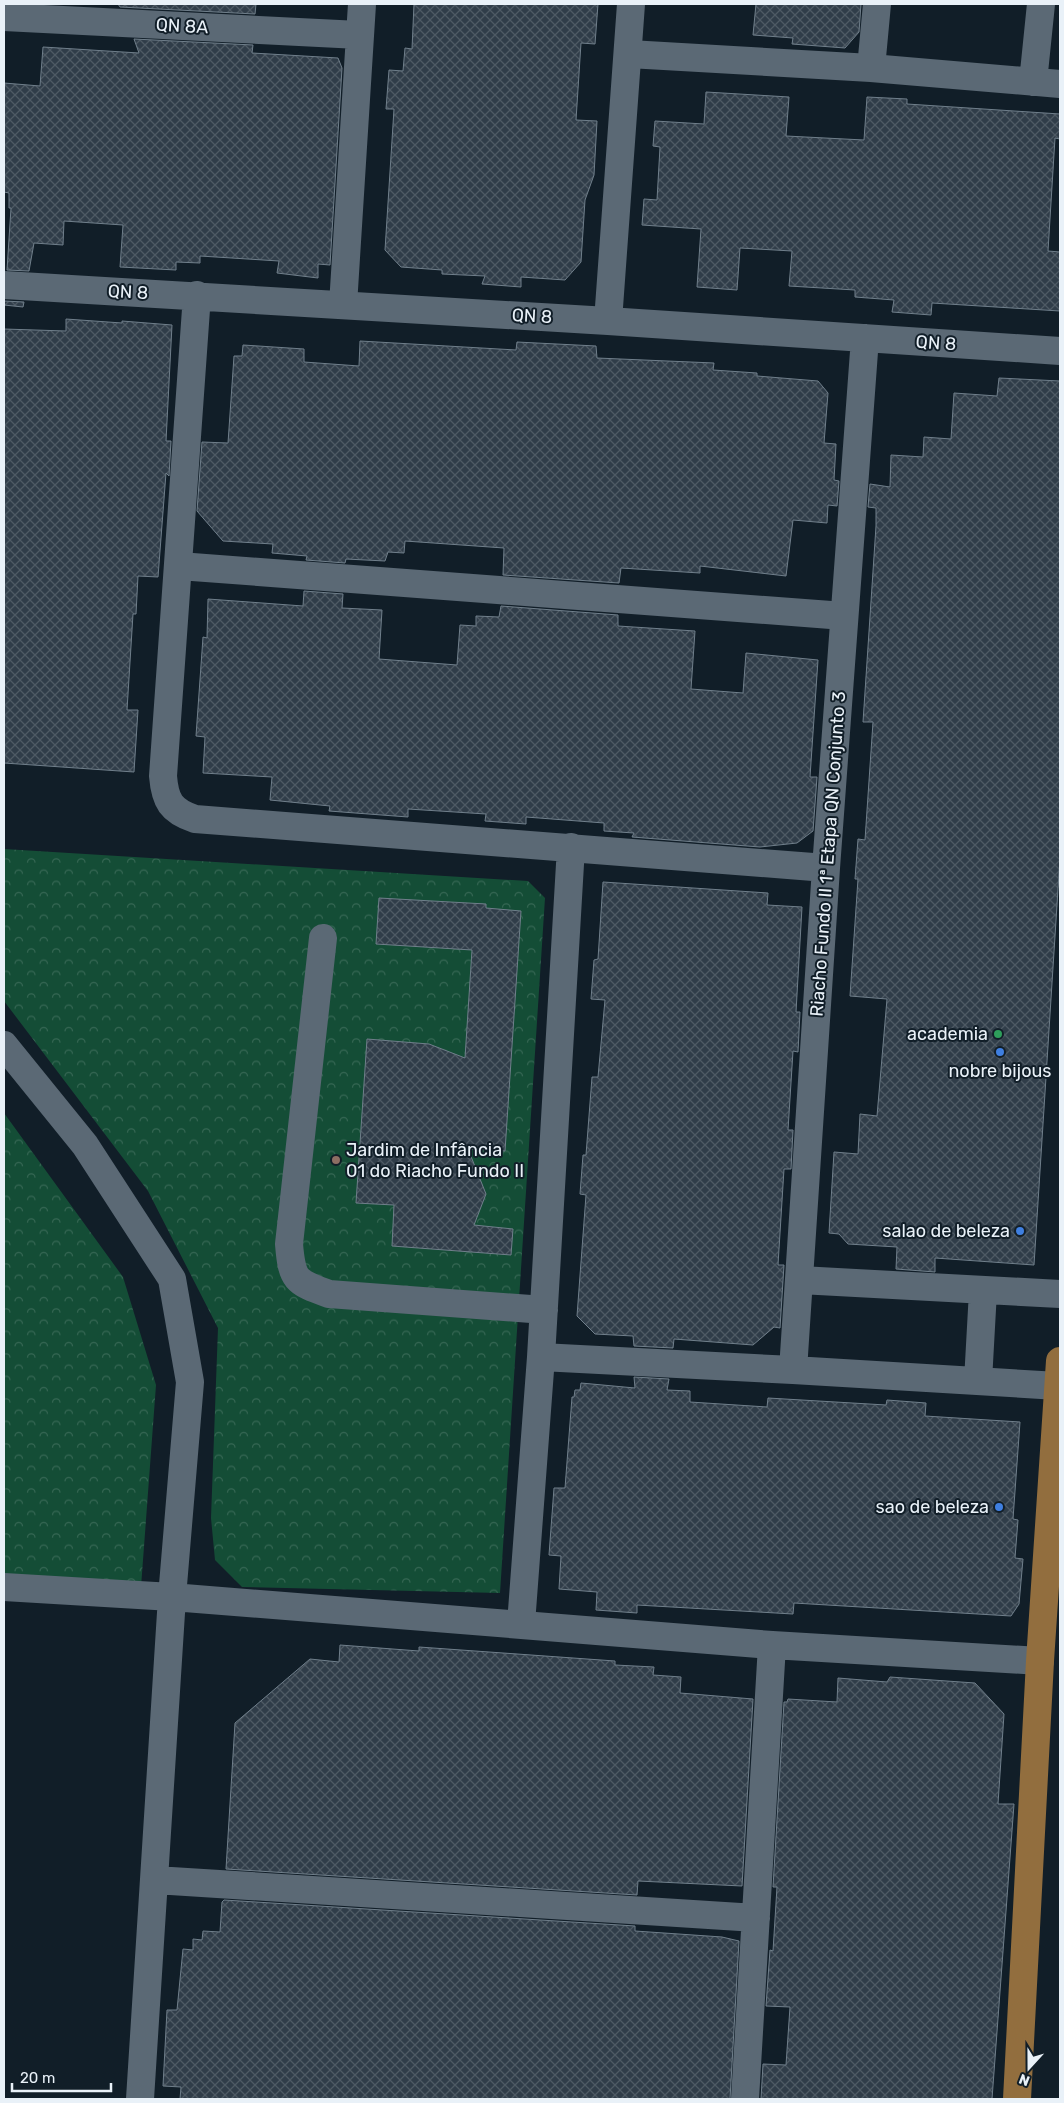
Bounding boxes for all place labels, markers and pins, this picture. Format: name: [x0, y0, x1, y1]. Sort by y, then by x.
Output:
place label: academia: [907, 1023, 988, 1045]
marker: academia: [992, 1028, 1004, 1040]
marker: nobre bijous: [994, 1046, 1006, 1058]
place label: nobre bijous: [948, 1060, 1052, 1082]
place label: Jardim de Infância 01 do Riacho Fundo II: [346, 1139, 524, 1182]
marker: Jardim de Infância 01 do Riacho Fundo II: [330, 1154, 342, 1166]
place label: salao de beleza: [882, 1220, 1010, 1242]
marker: salao de beleza: [1014, 1225, 1026, 1237]
place label: sao de beleza: [876, 1496, 989, 1518]
marker: sao de beleza: [993, 1501, 1005, 1513]

